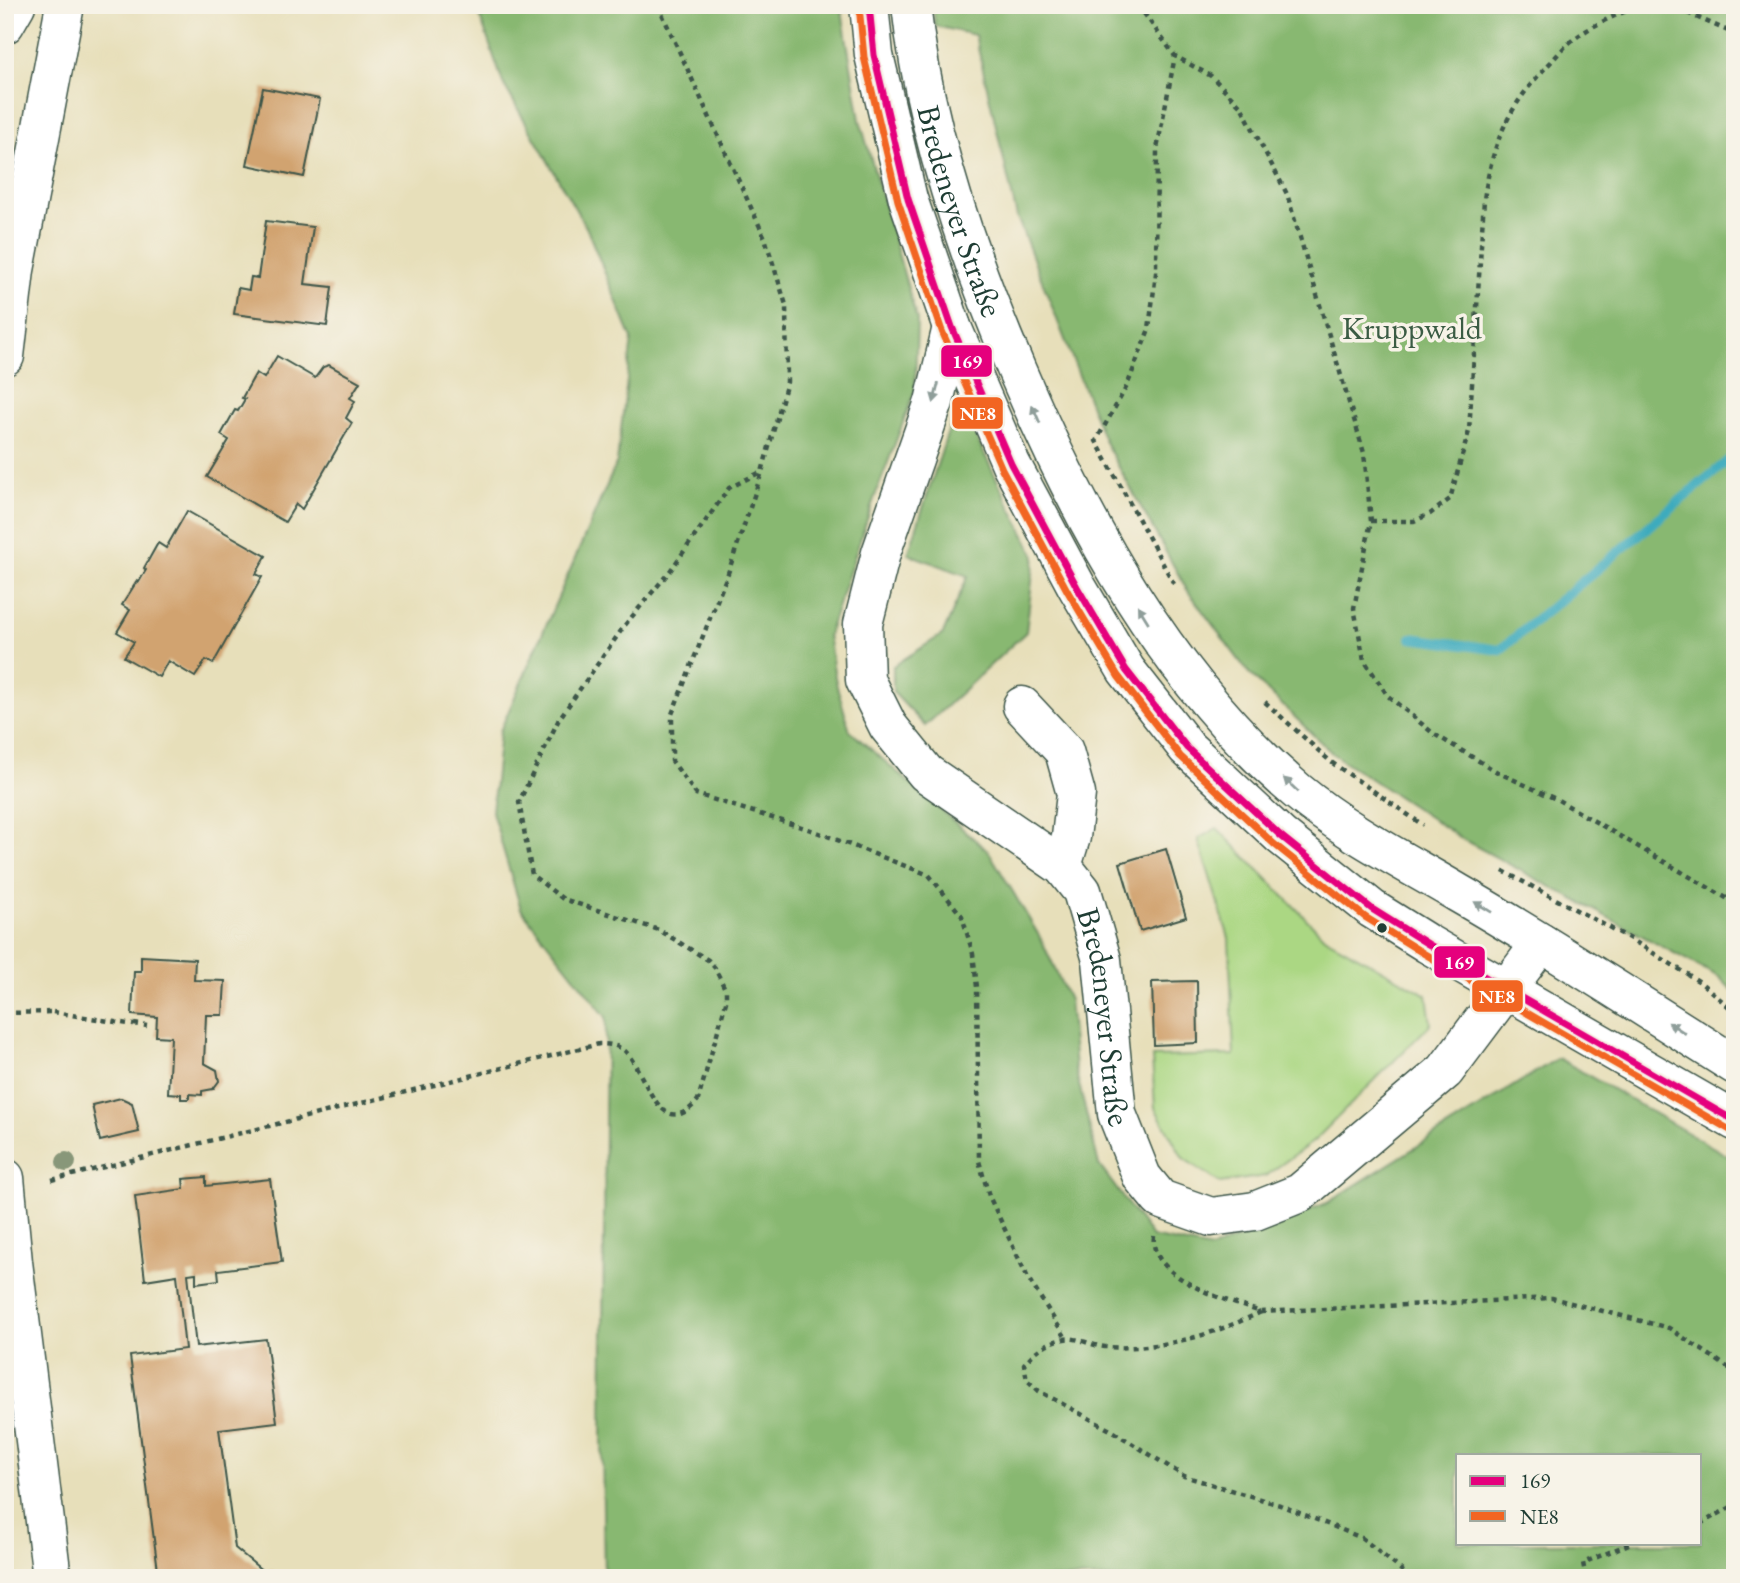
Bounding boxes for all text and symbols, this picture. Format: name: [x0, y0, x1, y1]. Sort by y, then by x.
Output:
street label: Bredeneyer Straße: [907, 101, 1013, 323]
park label: Kruppwald: [1342, 307, 1483, 349]
line badge: 169: [940, 344, 993, 378]
text: 169: [952, 349, 982, 374]
one-way arrow: [930, 382, 941, 404]
line badge: NE8: [951, 396, 1004, 430]
text: NE8: [960, 401, 996, 426]
one-way arrow: [1030, 403, 1041, 424]
one-way arrow: [1137, 604, 1150, 623]
one-way arrow: [1282, 777, 1300, 793]
one-way arrow: [1473, 901, 1492, 914]
street label: Bredeneyer Straße: [1067, 903, 1141, 1132]
unlabelled marker: [1375, 921, 1389, 935]
line badge: 169: [1433, 945, 1486, 979]
text: 169: [1444, 950, 1474, 975]
line badge: NE8: [1471, 979, 1524, 1013]
text: NE8: [1479, 984, 1515, 1009]
one-way arrow: [1668, 1022, 1687, 1035]
legend: [1456, 1454, 1702, 1544]
text: 169: [1520, 1467, 1550, 1494]
text: NE8: [1520, 1503, 1559, 1530]

